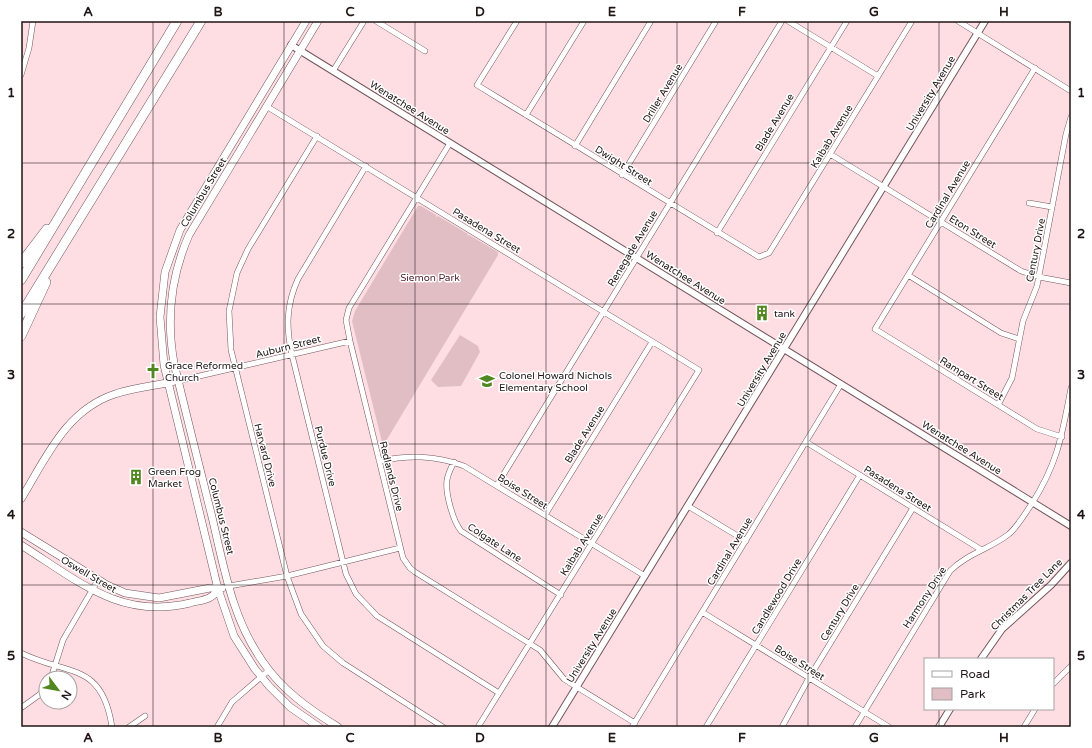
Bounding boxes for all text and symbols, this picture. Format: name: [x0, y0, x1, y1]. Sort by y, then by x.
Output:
text: A: [83, 4, 93, 20]
text: B: [213, 4, 223, 20]
text: C: [345, 4, 355, 20]
text: D: [475, 4, 485, 20]
text: E: [608, 4, 616, 20]
text: F: [738, 4, 746, 20]
text: G: [869, 4, 879, 20]
text: H: [999, 4, 1009, 20]
street label: University Avenue: [904, 53, 958, 133]
street label: Driller Avenue: [641, 62, 685, 125]
street label: Wenatchee Avenue: [367, 78, 452, 137]
text: 1: [7, 85, 15, 101]
text: 1: [1077, 85, 1085, 101]
street label: Blade Avenue: [753, 91, 797, 154]
street label: Kaibab Avenue: [808, 103, 856, 170]
street label: Dwight Street: [593, 143, 654, 188]
street label: Columbus Street: [178, 155, 229, 229]
street label: Cardinal Avenue: [923, 158, 973, 231]
street label: Pasadena Street: [450, 206, 523, 256]
street label: Renegade Avenue: [605, 208, 661, 289]
street label: Eton Street: [947, 213, 998, 251]
street label: Century Drive: [1024, 217, 1048, 283]
text: 2: [7, 226, 15, 242]
text: 2: [1077, 226, 1085, 242]
street label: Wenatchee Avenue: [643, 248, 728, 307]
park label: Siemon Park: [400, 272, 460, 284]
building icon: tank: [753, 304, 771, 322]
place label: tank: [774, 308, 796, 320]
street label: University Avenue: [735, 329, 789, 409]
street label: Auburn Street: [254, 333, 322, 361]
street label: Rampart Street: [937, 355, 1006, 403]
place label: Grace Reformed Church: [165, 360, 243, 384]
church icon: Grace Reformed Church: [144, 362, 162, 380]
text: 3: [7, 367, 15, 383]
text: 3: [1077, 367, 1085, 383]
place label: Colonel Howard Nichols Elementary School: [499, 370, 612, 394]
school or university icon: Colonel Howard Nichols Elementary School: [478, 372, 496, 390]
street label: Blade Avenue: [562, 403, 607, 465]
street label: Wenatchee Avenue: [919, 418, 1004, 477]
street label: Harvard Drive: [251, 422, 279, 489]
street label: Purdue Drive: [312, 425, 338, 488]
street label: Redlands Drive: [377, 440, 406, 513]
street label: Pasadena Street: [861, 463, 934, 515]
place label: Green Frog Market: [148, 466, 201, 490]
building icon: Green Frog Market: [127, 468, 145, 486]
street label: Boise Street: [495, 472, 550, 512]
street label: Columbus Street: [206, 476, 236, 556]
text: 4: [7, 507, 16, 523]
text: 4: [1077, 507, 1086, 523]
street label: Kaibab Avenue: [558, 511, 606, 578]
street label: Cardinal Avenue: [705, 515, 755, 588]
street label: Colgate Lane: [465, 521, 524, 565]
street label: Oswell Street: [58, 554, 119, 596]
street label: Candlewood Drive: [749, 556, 804, 637]
street label: Christmas Tree Lane: [988, 556, 1065, 633]
street label: Harmony Drive: [901, 564, 949, 631]
street label: Century Drive: [818, 581, 862, 643]
street label: University Avenue: [564, 606, 620, 685]
street label: Boise Street: [772, 643, 827, 683]
text: 5: [7, 648, 15, 664]
text: 5: [1077, 648, 1085, 664]
legend: [924, 658, 1054, 710]
text: Road: [960, 667, 990, 681]
north arrow: [38, 670, 78, 710]
text: Park: [960, 687, 986, 701]
text: N: [58, 688, 74, 702]
text: A: [83, 730, 93, 746]
text: B: [213, 730, 223, 746]
text: C: [345, 730, 355, 746]
text: D: [475, 730, 485, 746]
text: E: [608, 730, 616, 746]
text: F: [738, 730, 746, 746]
text: G: [869, 730, 879, 746]
text: H: [999, 730, 1009, 746]

